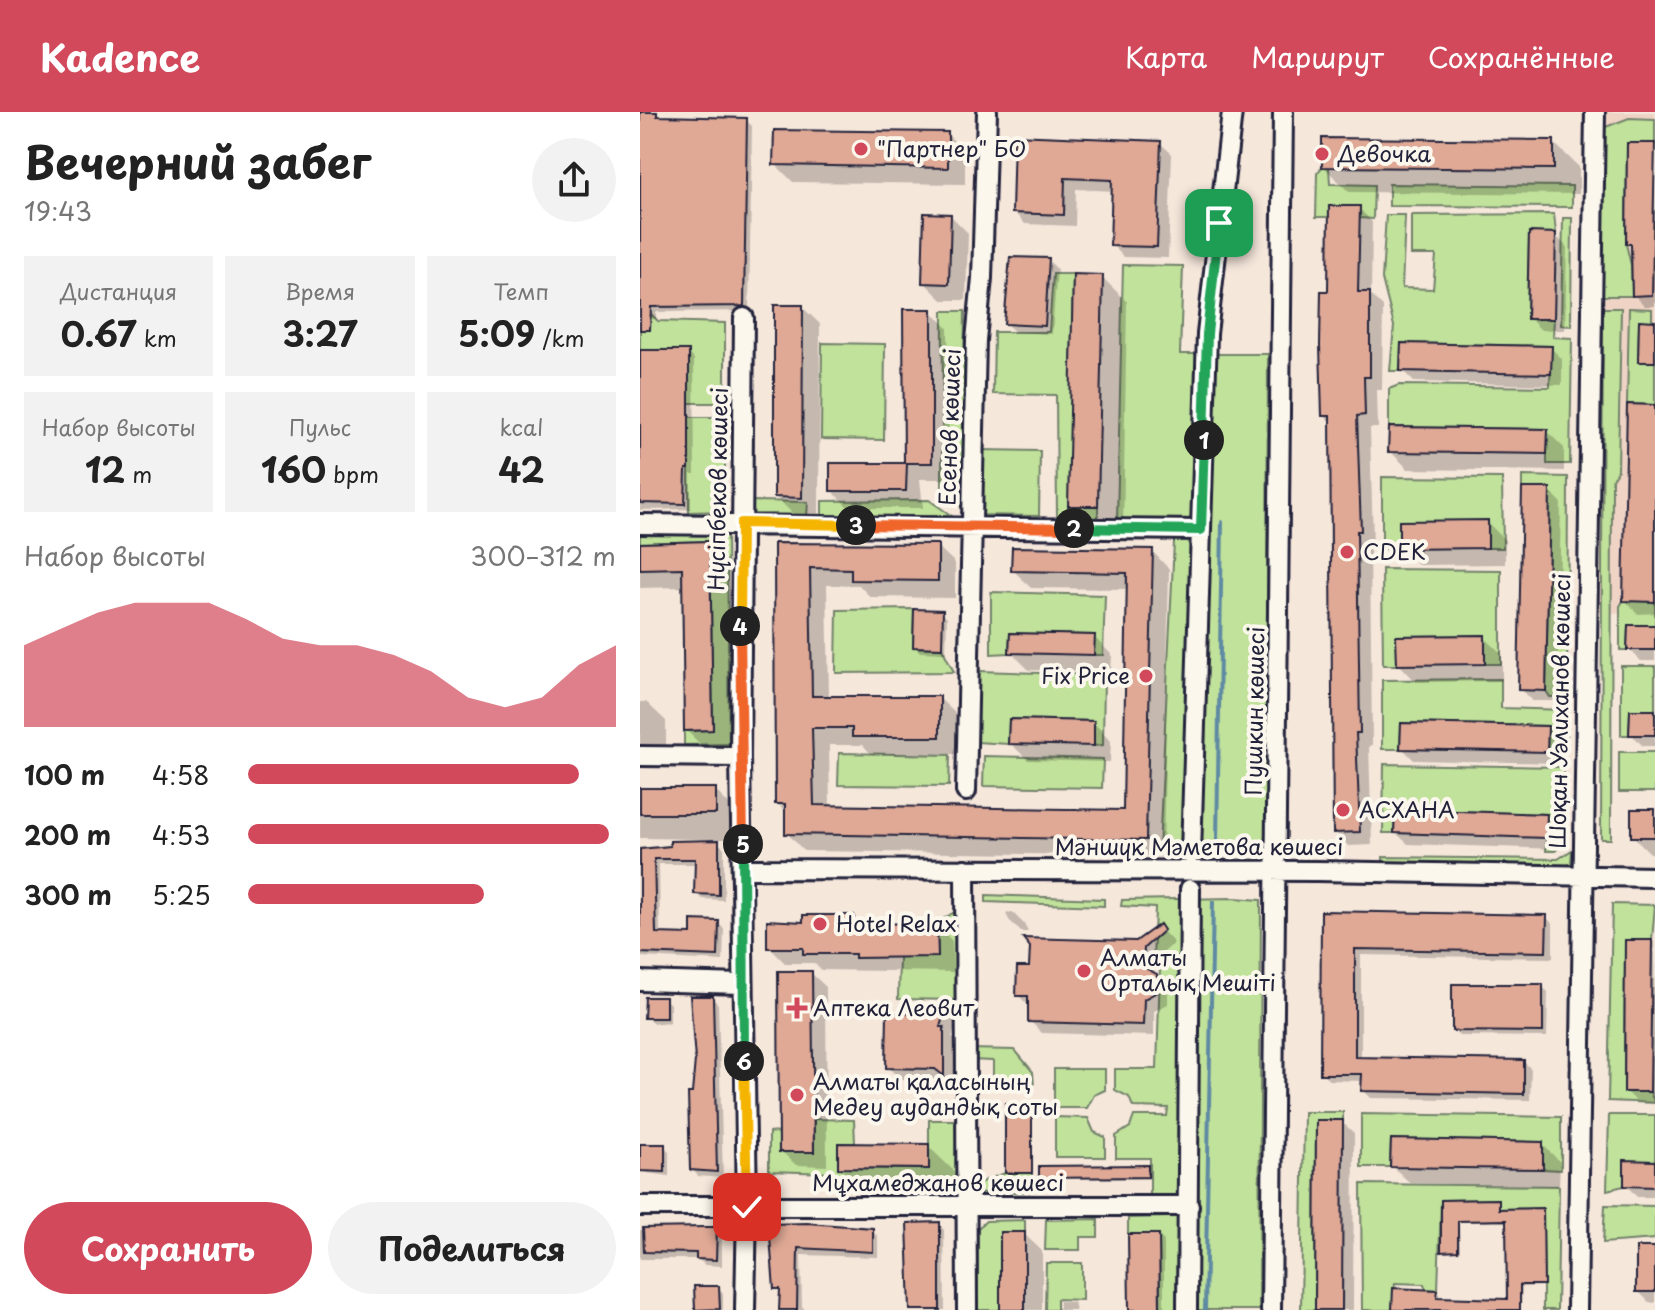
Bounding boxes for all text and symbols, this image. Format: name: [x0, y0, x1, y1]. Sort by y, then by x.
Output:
text: Kadence: [40, 28, 200, 85]
text: Карта: [1125, 35, 1207, 78]
text: Маршрут: [1251, 35, 1384, 78]
text: Сохранённые: [1428, 35, 1615, 78]
text: Вечерний забег: [24, 128, 371, 194]
place label: "Партнер" БО: [877, 131, 1026, 164]
place label: Девочка: [1337, 136, 1431, 169]
button: share: [532, 138, 616, 222]
marker: "Партнер" БО: [852, 140, 870, 158]
marker: Девочка: [1313, 145, 1331, 163]
pin: [1185, 189, 1253, 257]
text: 19:43: [24, 191, 92, 230]
icon: arrive: [1197, 201, 1241, 245]
text: Дистанция: [60, 274, 177, 307]
text: Время: [285, 274, 355, 307]
text: Темп: [494, 274, 549, 307]
text: 0.67: [61, 307, 137, 359]
text: 3:27: [282, 307, 358, 359]
text: 5:09: [458, 307, 535, 359]
text: km: [137, 321, 177, 354]
text: /km: [535, 321, 585, 354]
street label: Есенов көшесі: [929, 348, 968, 506]
street label: Нүсіпбеков көшесі: [698, 387, 735, 591]
text: Набор высоты: [42, 410, 196, 443]
text: Пульс: [289, 410, 351, 443]
text: kcal: [499, 410, 543, 443]
pin: 1: [1184, 420, 1224, 460]
text: 1: [1199, 423, 1209, 456]
text: 12: [85, 443, 125, 495]
text: 160: [261, 443, 326, 495]
text: 42: [498, 443, 544, 495]
text: m: [125, 457, 152, 490]
text: bpm: [326, 457, 379, 490]
pin: 3: [836, 505, 876, 545]
text: 3: [849, 508, 863, 541]
pin: 2: [1054, 508, 1094, 548]
text: 2: [1066, 511, 1082, 544]
place label: CDEK: [1363, 534, 1426, 567]
text: Набор высоты: [24, 536, 206, 575]
text: 300–312 m: [470, 536, 616, 575]
marker: CDEK: [1338, 543, 1356, 561]
street label: Шоқан Уәлиханов көшесі: [1540, 573, 1577, 849]
pin: 4: [720, 606, 760, 646]
text: 4: [733, 609, 747, 642]
street label: Пушкин көшесі: [1236, 626, 1271, 796]
place label: Fix Price: [1041, 658, 1130, 691]
marker: Fix Price: [1137, 667, 1155, 685]
text: 100 m: [24, 755, 105, 794]
text: 4:58: [152, 755, 210, 794]
place label: ACXAHA: [1359, 792, 1455, 825]
marker: ACXAHA: [1334, 801, 1352, 819]
text: 200 m: [24, 815, 111, 854]
text: 4:53: [152, 815, 210, 854]
pin: 5: [723, 824, 763, 864]
text: 5: [736, 827, 750, 860]
street label: Мәншүк Мәметова көшесі: [1055, 829, 1343, 862]
text: 300 m: [24, 875, 112, 914]
text: 5:25: [152, 875, 211, 914]
place label: Hotel Relax: [836, 906, 957, 939]
marker: Hotel Relax: [811, 915, 829, 933]
place label: Алматы Орталық Мешіті: [1100, 940, 1276, 998]
marker: Алматы Орталық Мешіті: [1075, 962, 1093, 980]
place label: Аптека Леовит: [813, 990, 975, 1023]
marker: Аптека Леовит: [788, 999, 806, 1017]
pin: 6: [724, 1041, 764, 1081]
text: 6: [736, 1044, 752, 1077]
place label: Алматы қаласының Медеу аудандық соты: [813, 1064, 1058, 1122]
marker: Алматы қаласының Медеу аудандық соты: [788, 1086, 806, 1104]
street label: Мұхамеджанов көшесі: [812, 1165, 1064, 1198]
pin: [713, 1173, 781, 1241]
icon: check: [725, 1185, 769, 1229]
button: Сохранить: [24, 1202, 312, 1294]
button: Поделиться: [328, 1202, 616, 1294]

